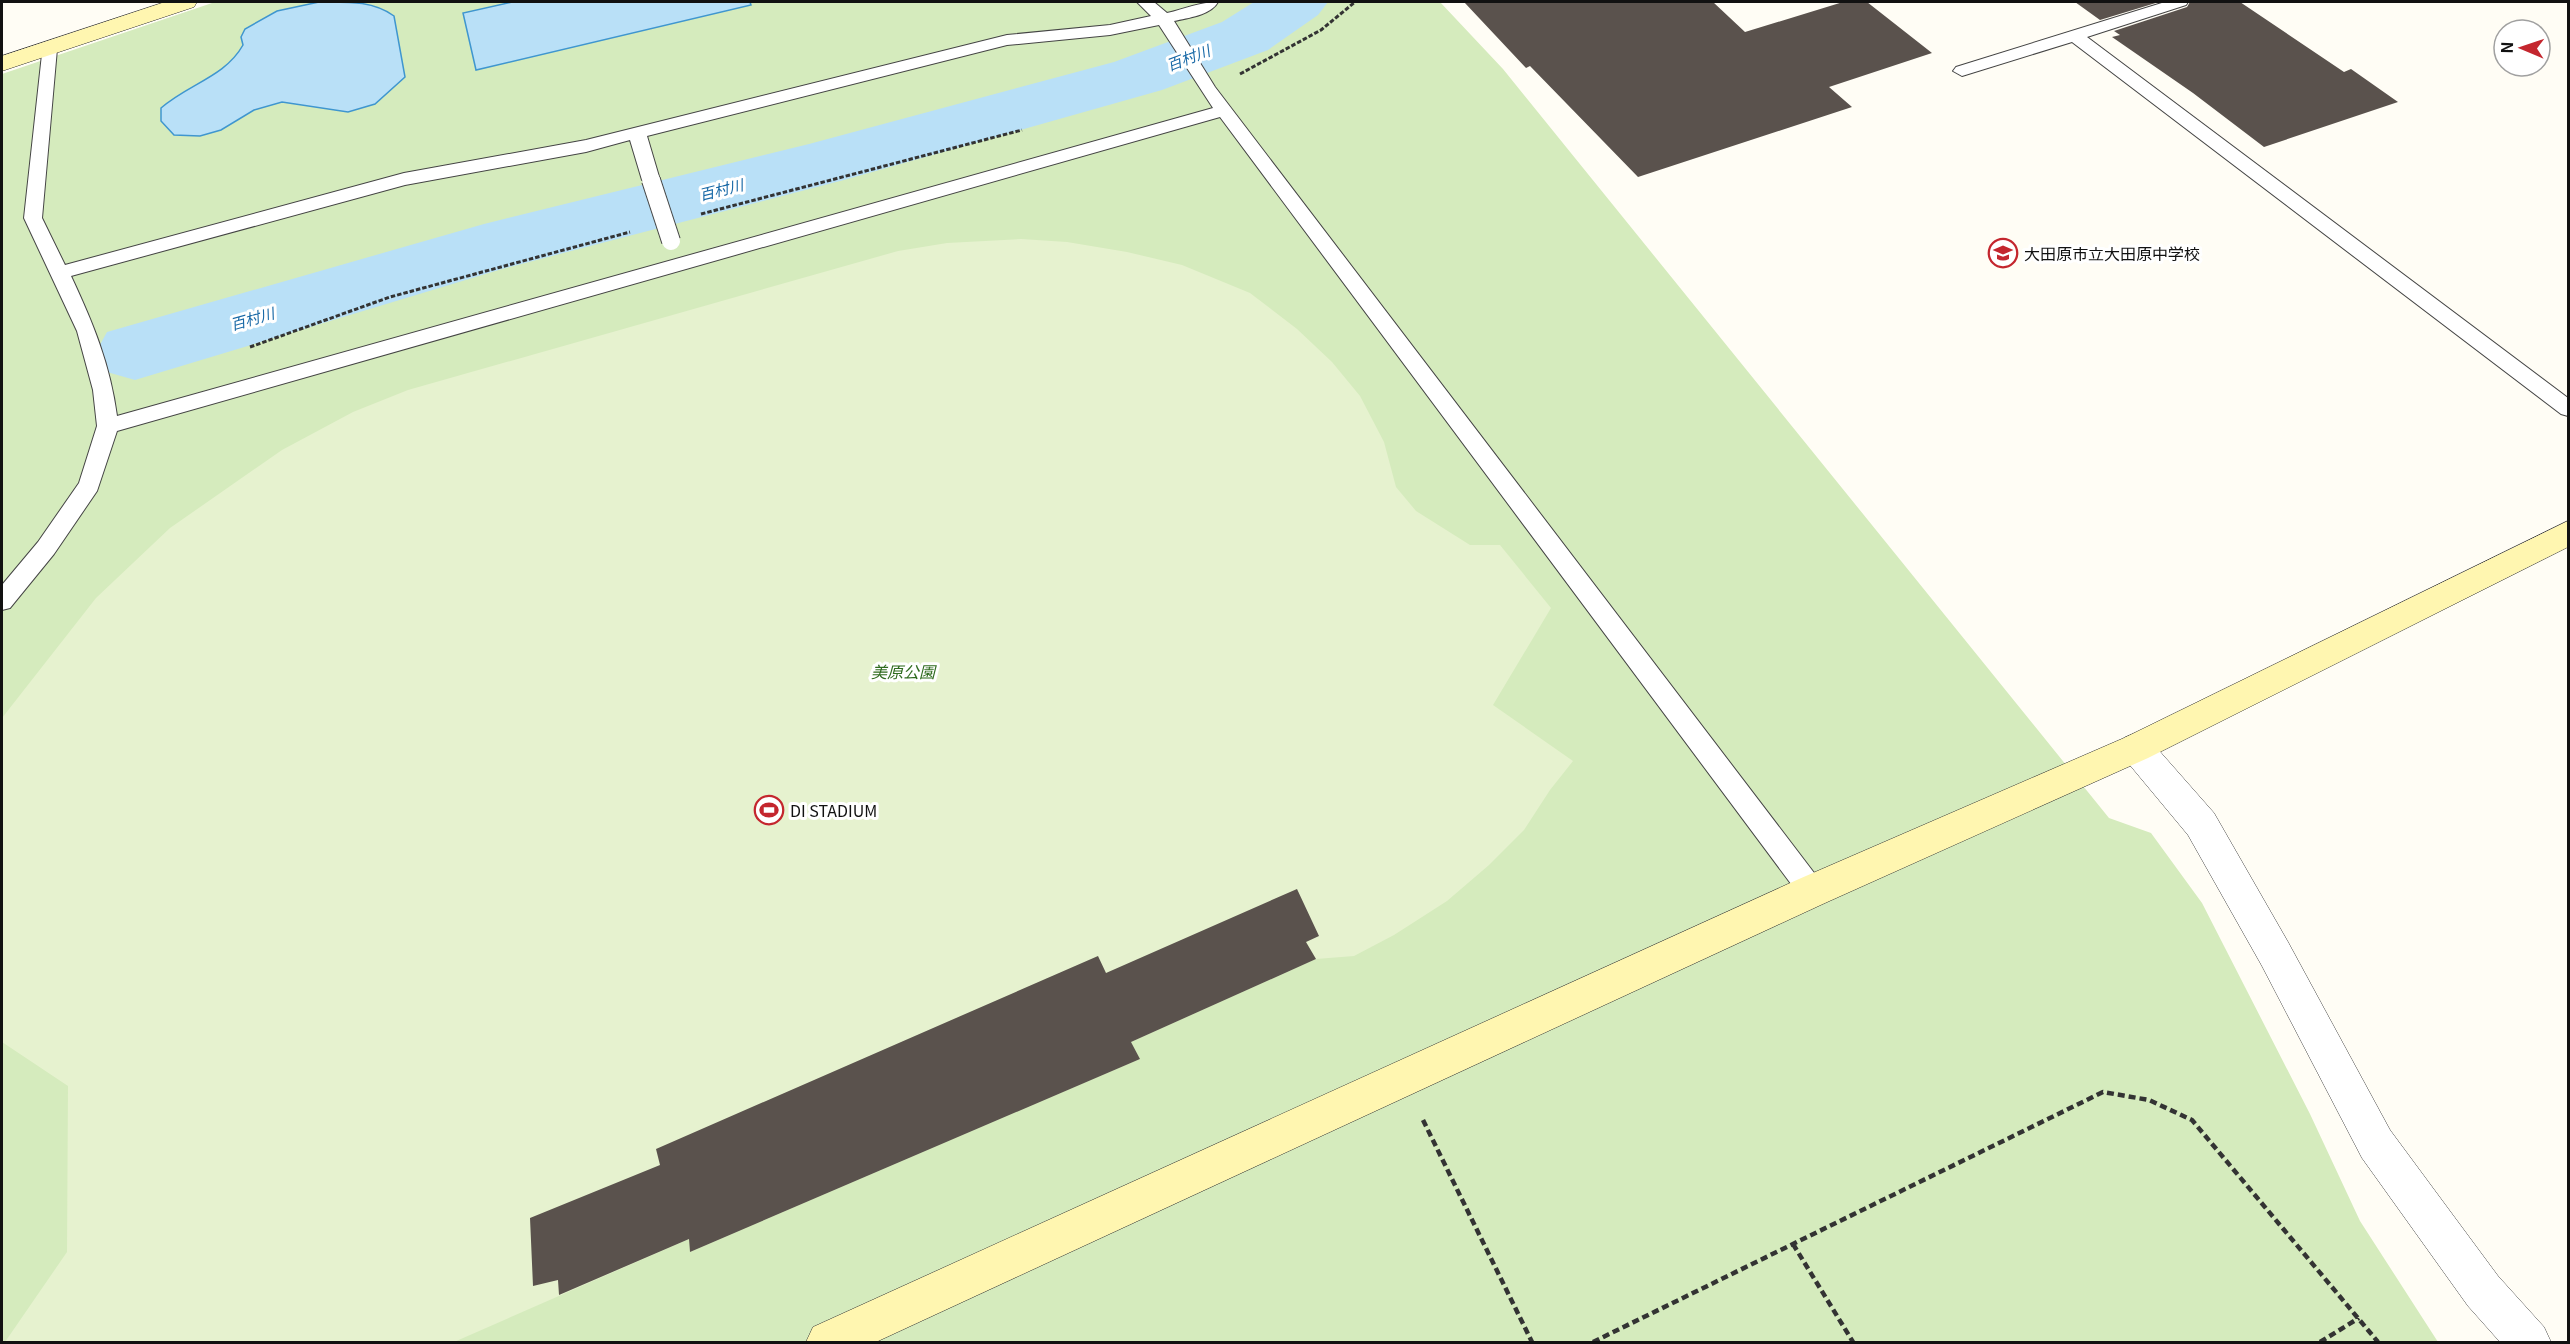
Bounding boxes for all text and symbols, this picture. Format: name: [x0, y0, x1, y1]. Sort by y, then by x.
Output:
north arrow: [2492, 18, 2552, 78]
water label: 百村川: [1163, 38, 1215, 75]
text: N: [2494, 41, 2518, 54]
water label: 百村川: [697, 173, 747, 205]
school or university icon: 大田原市立大田原中学校: [1987, 237, 2019, 269]
place label: 大田原市立大田原中学校: [2024, 241, 2200, 265]
water label: 百村川: [227, 301, 278, 334]
park label: 美原公園: [871, 659, 937, 683]
sports icon: DI STADIUM: [753, 794, 785, 826]
place label: DI STADIUM: [790, 798, 877, 822]

